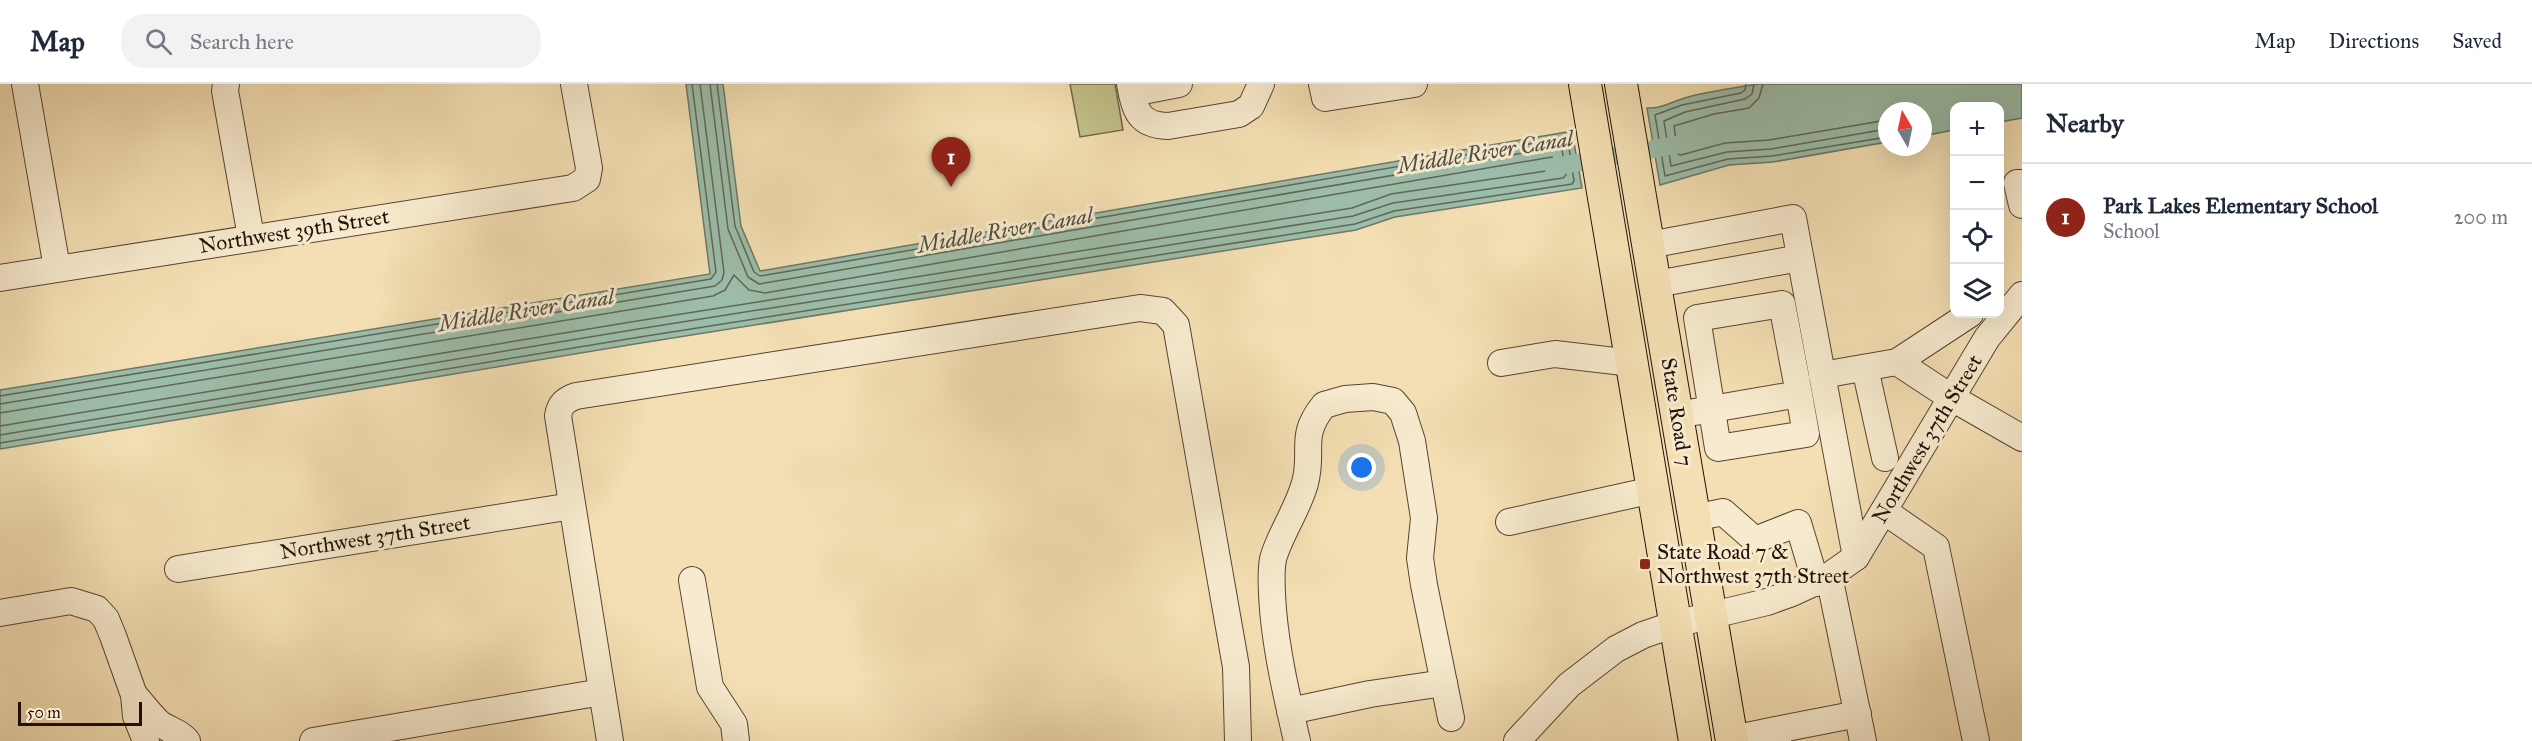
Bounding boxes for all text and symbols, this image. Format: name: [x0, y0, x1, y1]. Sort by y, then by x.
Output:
search box: [121, 14, 541, 68]
text: Map: [30, 24, 85, 59]
icon: search: [142, 25, 175, 58]
text: Search here: [190, 28, 294, 55]
text: Map: [2255, 28, 2296, 54]
text: Directions: [2329, 28, 2419, 54]
text: Saved: [2452, 28, 2502, 54]
north arrow: [1878, 102, 1932, 156]
map controls: [1950, 102, 2004, 318]
button: +: [1950, 102, 2004, 156]
text: Nearby: [2046, 107, 2124, 139]
water label: Middle River Canal: [1393, 124, 1577, 180]
pin: 1: [932, 138, 970, 187]
button: −: [1950, 156, 2004, 210]
text: Park Lakes Elementary School: [2103, 192, 2378, 219]
water label: Middle River Canal: [913, 201, 1097, 259]
street label: Northwest 39th Street: [197, 203, 392, 259]
text: 1: [2062, 205, 2069, 229]
text: 200 m: [2454, 205, 2508, 229]
button: locate: [1950, 210, 2004, 264]
text: School: [2103, 219, 2160, 243]
button: layers: [1950, 264, 2004, 318]
water label: Middle River Canal: [434, 282, 618, 338]
street label: Northwest 37th Street: [1866, 349, 1988, 528]
street label: State Road 7: [1656, 356, 1698, 468]
your location: [1347, 453, 1376, 482]
street label: Northwest 37th Street: [278, 509, 473, 565]
place label: State Road 7 & Northwest 37th Street: [1657, 539, 1850, 589]
marker: State Road 7 & Northwest 37th Street: [1638, 557, 1652, 571]
scale bar: [18, 699, 142, 726]
text: 50 m: [27, 703, 61, 722]

